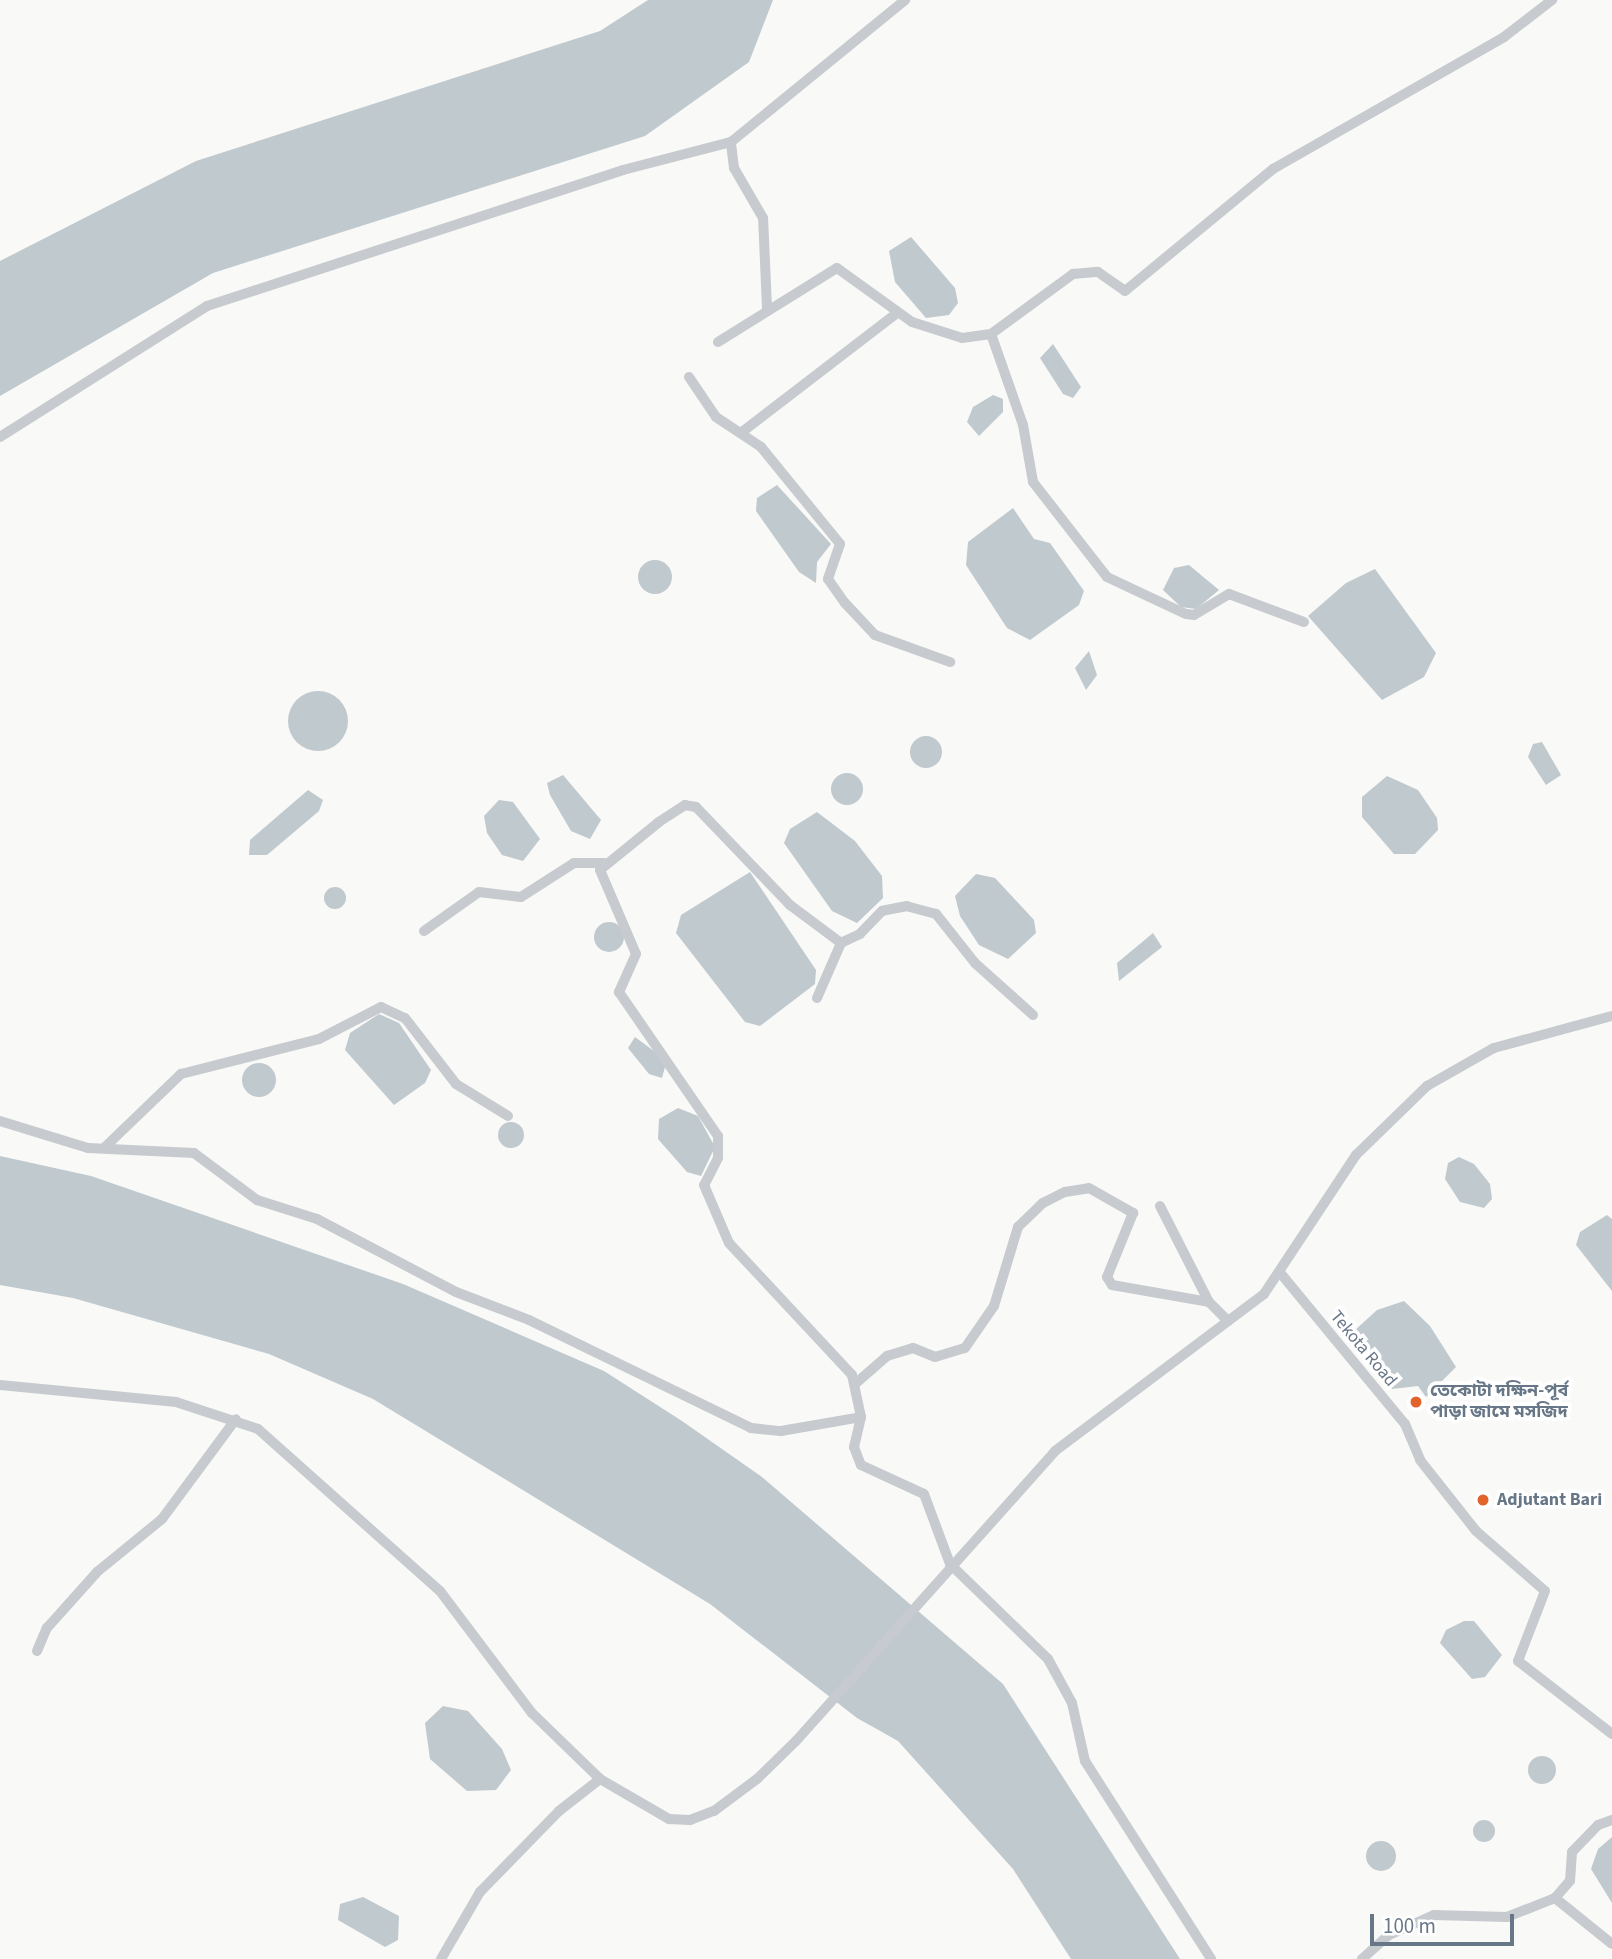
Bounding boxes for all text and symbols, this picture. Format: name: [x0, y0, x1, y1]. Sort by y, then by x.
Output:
street label: Tekota Road: [1325, 1307, 1401, 1391]
place label: তেকোটা দক্ষিন-পূর্ব পাড়া জামে মসজিদ: [1430, 1381, 1568, 1424]
marker: তেকোটা দক্ষিন-পূর্ব পাড়া জামে মসজিদ: [1408, 1394, 1424, 1410]
place label: Adjutant Bari: [1497, 1489, 1602, 1511]
marker: Adjutant Bari: [1475, 1492, 1491, 1508]
scale bar: [1374, 1899, 1518, 1943]
text: 100 m: [1383, 1911, 1436, 1941]

